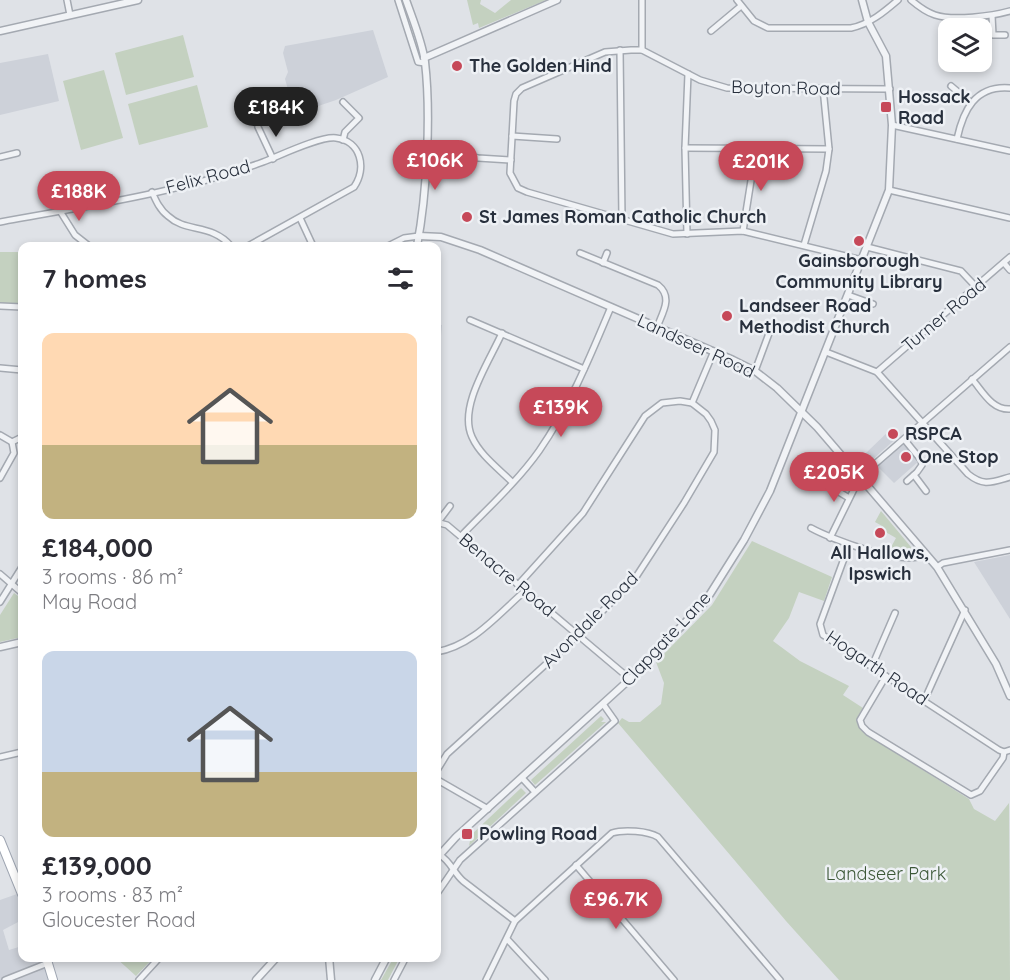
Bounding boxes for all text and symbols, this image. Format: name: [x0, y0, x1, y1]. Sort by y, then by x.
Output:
map controls: [938, 18, 992, 72]
button: layers: [938, 18, 992, 72]
place label: The Golden Hind: [469, 54, 612, 77]
marker: The Golden Hind: [450, 59, 464, 73]
street label: Boyton Road: [731, 75, 841, 100]
place label: Hossack Road: [898, 85, 971, 129]
pin: £184K: [234, 87, 318, 138]
text: £184K: [248, 94, 304, 119]
marker: Hossack Road: [879, 100, 893, 114]
pin: £106K: [393, 140, 477, 191]
pin: £201K: [719, 141, 803, 192]
text: £106K: [407, 147, 463, 172]
text: £201K: [732, 148, 790, 173]
street label: Felix Road: [163, 154, 253, 199]
pin: £188K: [37, 171, 121, 222]
text: £188K: [51, 178, 107, 203]
place label: St James Roman Catholic Church: [479, 205, 766, 228]
marker: St James Roman Catholic Church: [460, 210, 474, 224]
marker: Gainsborough Community Library: [852, 234, 866, 248]
place label: Gainsborough Community Library: [775, 249, 943, 293]
text: 7 homes: [42, 262, 147, 295]
icon: filters: [384, 262, 417, 295]
street label: Turner Road: [897, 273, 991, 357]
place label: Landseer Road Methodist Church: [739, 294, 890, 338]
street label: Landseer Road: [634, 308, 759, 383]
marker: Landseer Road Methodist Church: [720, 309, 734, 323]
icon: home: [176, 372, 284, 480]
pin: £139K: [519, 387, 603, 438]
text: £139K: [533, 394, 589, 419]
place label: RSPCA: [905, 422, 962, 445]
marker: RSPCA: [886, 427, 900, 441]
place label: One Stop: [918, 445, 999, 468]
marker: One Stop: [899, 450, 913, 464]
pin: £205K: [792, 452, 876, 503]
text: £205K: [804, 459, 864, 484]
marker: All Hallows, Ipswich: [873, 526, 887, 540]
street label: Benacre Road: [454, 528, 560, 622]
text: £184,000: [42, 531, 153, 564]
place label: All Hallows, Ipswich: [831, 541, 929, 585]
text: 3 rooms · 86 m²: [42, 564, 183, 589]
street label: Avondale Road: [536, 566, 643, 673]
street label: Clapgate Lane: [616, 586, 716, 691]
text: May Road: [42, 589, 137, 614]
street label: Hogarth Road: [822, 625, 933, 710]
icon: home: [176, 690, 284, 798]
place label: Powling Road: [479, 822, 597, 845]
marker: Powling Road: [460, 827, 474, 841]
text: £139,000: [42, 849, 152, 882]
park label: Landseer Park: [826, 862, 946, 885]
pin: £96.7K: [567, 879, 665, 930]
text: 3 rooms · 83 m²: [42, 882, 183, 907]
text: £96.7K: [584, 886, 648, 911]
text: Gloucester Road: [42, 907, 196, 932]

